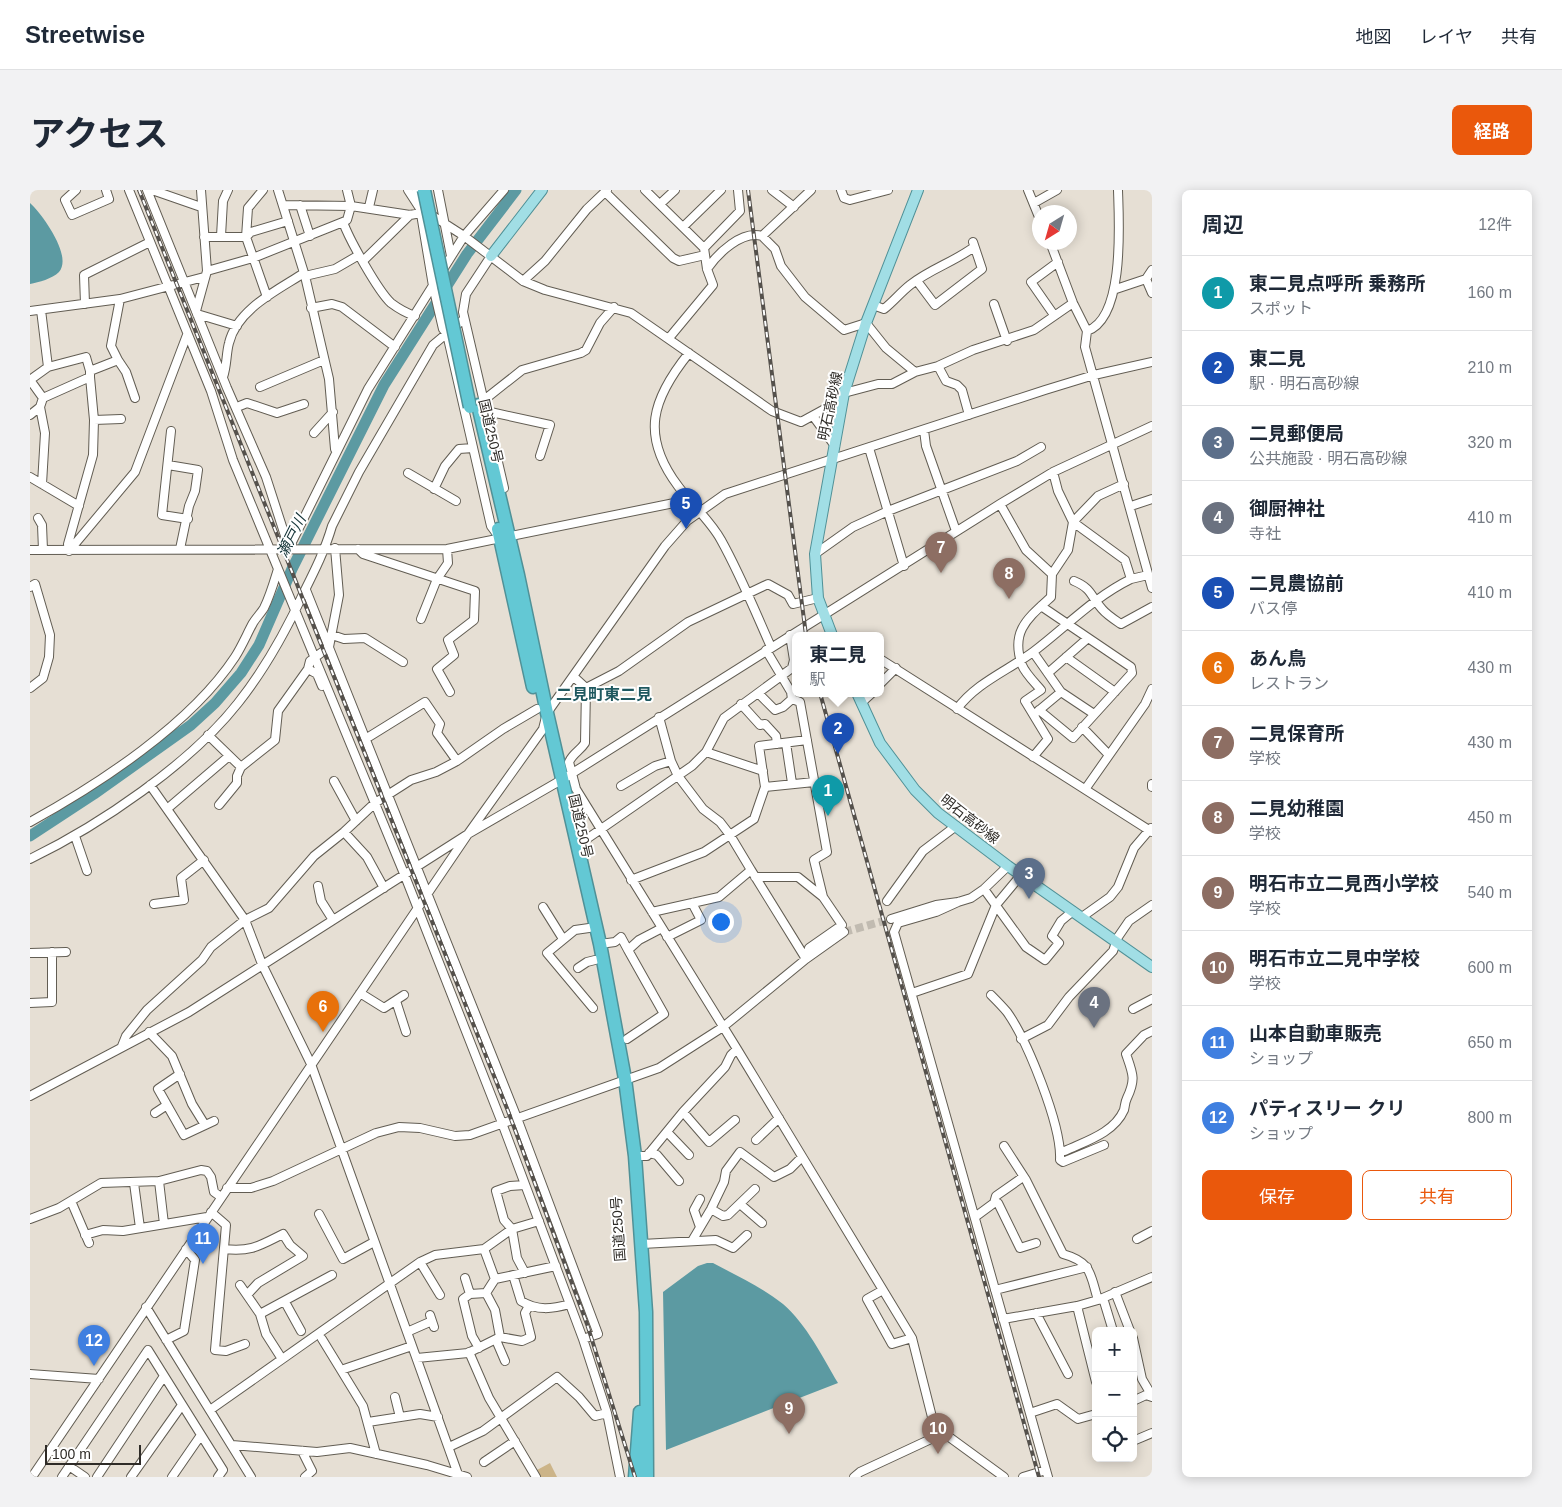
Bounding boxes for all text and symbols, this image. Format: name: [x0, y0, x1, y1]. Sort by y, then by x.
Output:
text: Streetwise: [25, 21, 145, 48]
text: 地図: [1356, 27, 1392, 47]
text: レイヤ: [1420, 27, 1473, 47]
text: 共有: [1501, 27, 1537, 47]
button: 経路: [1452, 105, 1532, 155]
text: アクセス: [30, 114, 168, 153]
north arrow: [1032, 205, 1077, 250]
text: 周辺: [1202, 213, 1244, 236]
text: 12件: [1478, 216, 1512, 233]
text: 東二見点呼所 乗務所: [1249, 273, 1425, 294]
text: 1: [1214, 284, 1222, 301]
text: 160 m: [1468, 284, 1512, 301]
text: スポット: [1249, 300, 1313, 317]
text: 東二見: [1249, 348, 1306, 369]
text: 2: [1214, 359, 1222, 376]
text: 210 m: [1468, 359, 1512, 376]
street label: 明石高砂線: [815, 370, 845, 442]
text: 駅 · 明石高砂線: [1249, 375, 1359, 392]
street label: 国道250号: [476, 397, 506, 465]
text: 二見郵便局: [1249, 423, 1344, 444]
text: 3: [1214, 434, 1222, 451]
text: 320 m: [1468, 434, 1512, 451]
text: 公共施設 · 明石高砂線: [1249, 450, 1407, 467]
pin: 5: [670, 488, 702, 529]
text: 御厨神社: [1249, 498, 1325, 519]
text: 4: [1214, 509, 1222, 526]
text: 410 m: [1468, 509, 1512, 526]
water label: 瀬戸川: [273, 510, 310, 560]
text: 寺社: [1249, 525, 1281, 542]
pin: 7: [925, 532, 957, 573]
pin: 8: [993, 558, 1025, 599]
text: 二見農協前: [1249, 573, 1344, 594]
text: 5: [1214, 584, 1222, 601]
text: 410 m: [1468, 584, 1512, 601]
text: バス停: [1249, 600, 1297, 617]
popup: [792, 632, 884, 697]
text: 東二見: [809, 644, 867, 665]
text: あん鳥: [1249, 648, 1306, 669]
text: 6: [1214, 659, 1222, 676]
text: 430 m: [1468, 659, 1512, 676]
text: 駅: [809, 671, 826, 688]
text: レストラン: [1249, 675, 1329, 692]
district label: 二見町東二見: [556, 686, 652, 703]
pin: 2: [822, 713, 854, 754]
text: 二見保育所: [1249, 723, 1344, 744]
text: 7: [1214, 734, 1222, 751]
text: 430 m: [1468, 734, 1512, 751]
text: 学校: [1249, 750, 1281, 767]
pin: 1: [812, 775, 844, 816]
street label: 明石高砂線: [937, 791, 1003, 847]
street label: 国道250号: [566, 792, 596, 860]
text: 二見幼稚園: [1249, 798, 1344, 819]
text: 8: [1214, 809, 1222, 826]
text: 450 m: [1468, 809, 1512, 826]
text: 学校: [1249, 825, 1281, 842]
pin: 3: [1013, 858, 1045, 899]
text: 明石市立二見西小学校: [1249, 873, 1439, 894]
text: 9: [1214, 884, 1222, 901]
text: 540 m: [1468, 884, 1512, 901]
text: 学校: [1249, 900, 1281, 917]
your location: [708, 909, 734, 935]
text: 明石市立二見中学校: [1249, 948, 1420, 969]
text: 10: [1209, 959, 1227, 976]
text: 600 m: [1468, 959, 1512, 976]
text: 学校: [1249, 975, 1281, 992]
pin: 4: [1078, 987, 1110, 1028]
pin: 6: [307, 991, 339, 1032]
text: 山本自動車販売: [1249, 1023, 1382, 1044]
text: 11: [1210, 1034, 1226, 1051]
text: 650 m: [1468, 1034, 1512, 1051]
text: ショップ: [1249, 1050, 1313, 1067]
text: パティスリー クリ: [1249, 1098, 1405, 1119]
text: 12: [1209, 1109, 1227, 1126]
text: 800 m: [1468, 1109, 1512, 1126]
text: ショップ: [1249, 1125, 1313, 1142]
button: 保存: [1202, 1170, 1352, 1220]
button: 共有: [1362, 1170, 1512, 1220]
street label: 国道250号: [608, 1196, 628, 1262]
pin: 11: [187, 1223, 219, 1264]
pin: 12: [78, 1325, 110, 1366]
map controls: [1092, 1327, 1137, 1462]
button: +: [1092, 1327, 1137, 1372]
button: −: [1092, 1372, 1137, 1417]
pin: 9: [773, 1393, 805, 1434]
pin: 10: [922, 1413, 954, 1454]
button: locate: [1092, 1417, 1137, 1462]
scale bar: [45, 1442, 141, 1465]
text: 100 m: [52, 1446, 91, 1462]

